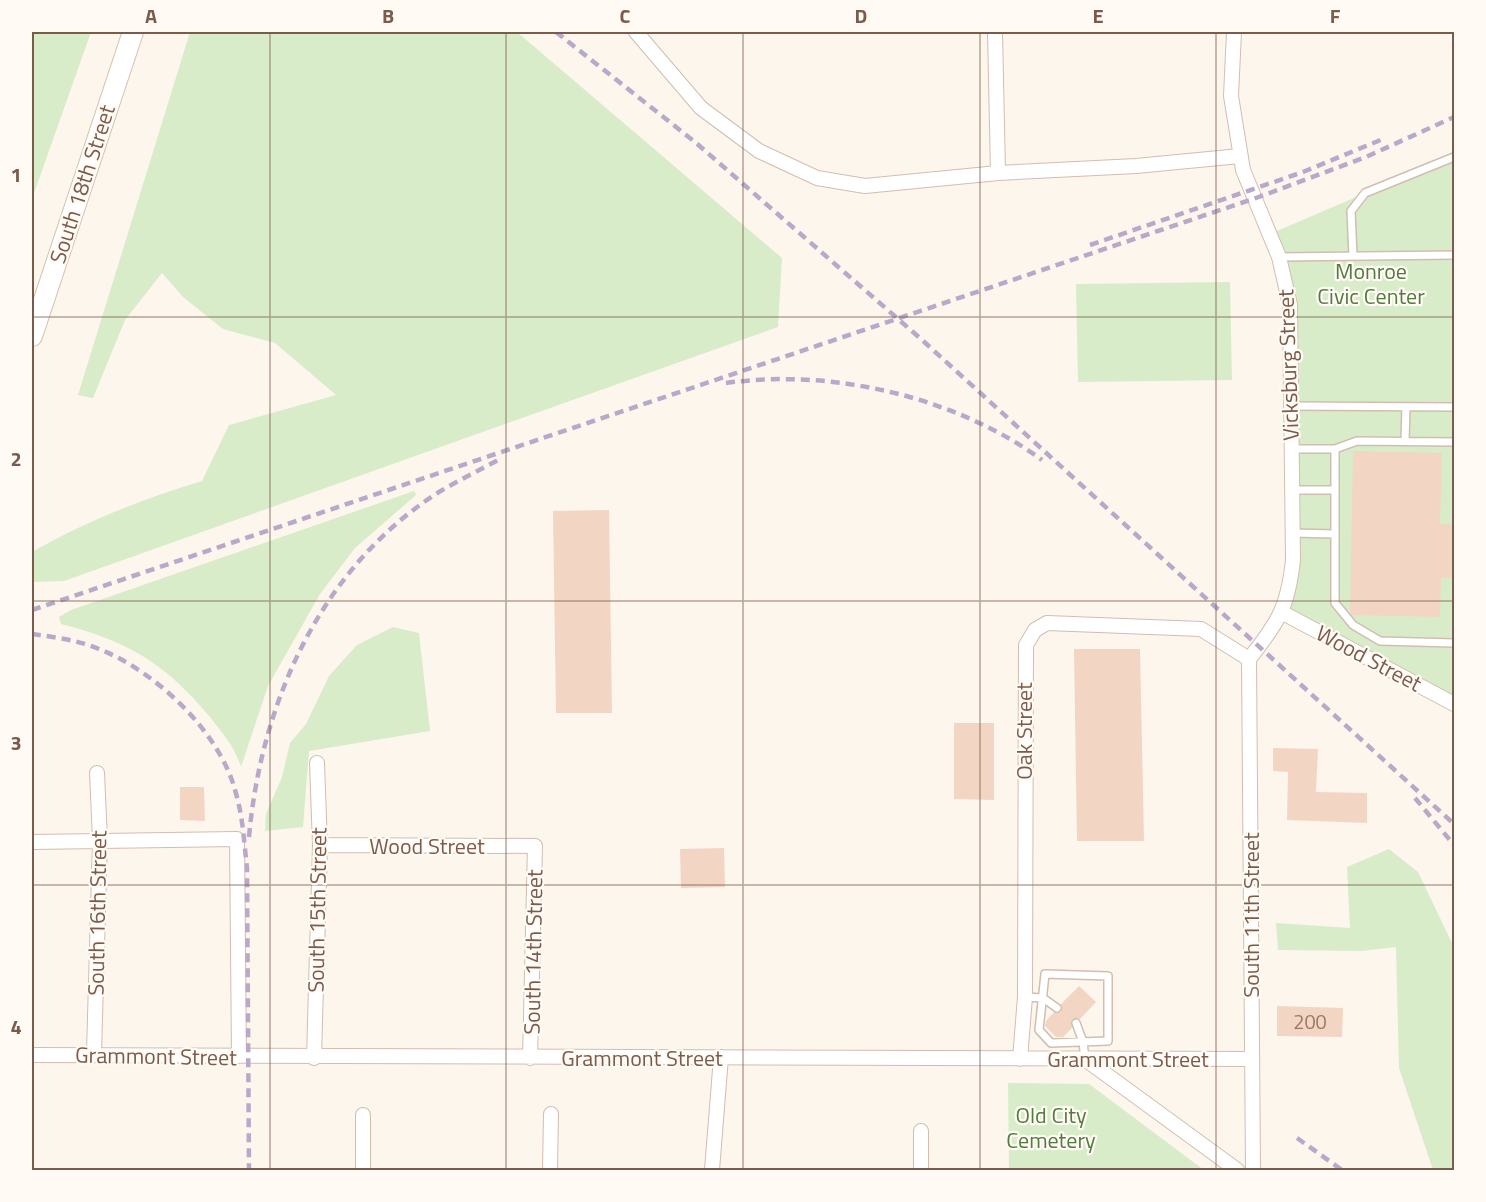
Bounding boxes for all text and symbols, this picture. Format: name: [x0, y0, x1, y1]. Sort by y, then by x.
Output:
text: A: [145, 0, 157, 31]
text: B: [382, 0, 394, 31]
text: C: [620, 0, 631, 31]
text: D: [855, 0, 867, 31]
text: E: [1092, 0, 1104, 31]
text: F: [1330, 0, 1341, 31]
street label: South 18th Street: [40, 100, 124, 268]
text: 1: [10, 159, 22, 190]
park label: Monroe Civic Center: [1317, 254, 1425, 313]
street label: Vicksburg Street: [1268, 288, 1308, 441]
text: 2: [10, 443, 22, 474]
street label: Wood Street: [1310, 616, 1428, 700]
street label: Oak Street: [1007, 682, 1041, 780]
text: 3: [10, 727, 22, 758]
street label: South 15th Street: [299, 827, 335, 993]
street label: Wood Street: [369, 829, 485, 863]
street label: South 16th Street: [79, 830, 115, 996]
street label: South 11th Street: [1234, 832, 1268, 998]
street label: South 14th Street: [515, 869, 551, 1035]
house number: 200: [1293, 1006, 1327, 1037]
text: 4: [10, 1011, 22, 1042]
street label: Grammont Street: [75, 1038, 237, 1074]
street label: Grammont Street: [561, 1041, 723, 1075]
street label: Grammont Street: [1047, 1042, 1209, 1076]
park label: Old City Cemetery: [1006, 1098, 1096, 1157]

